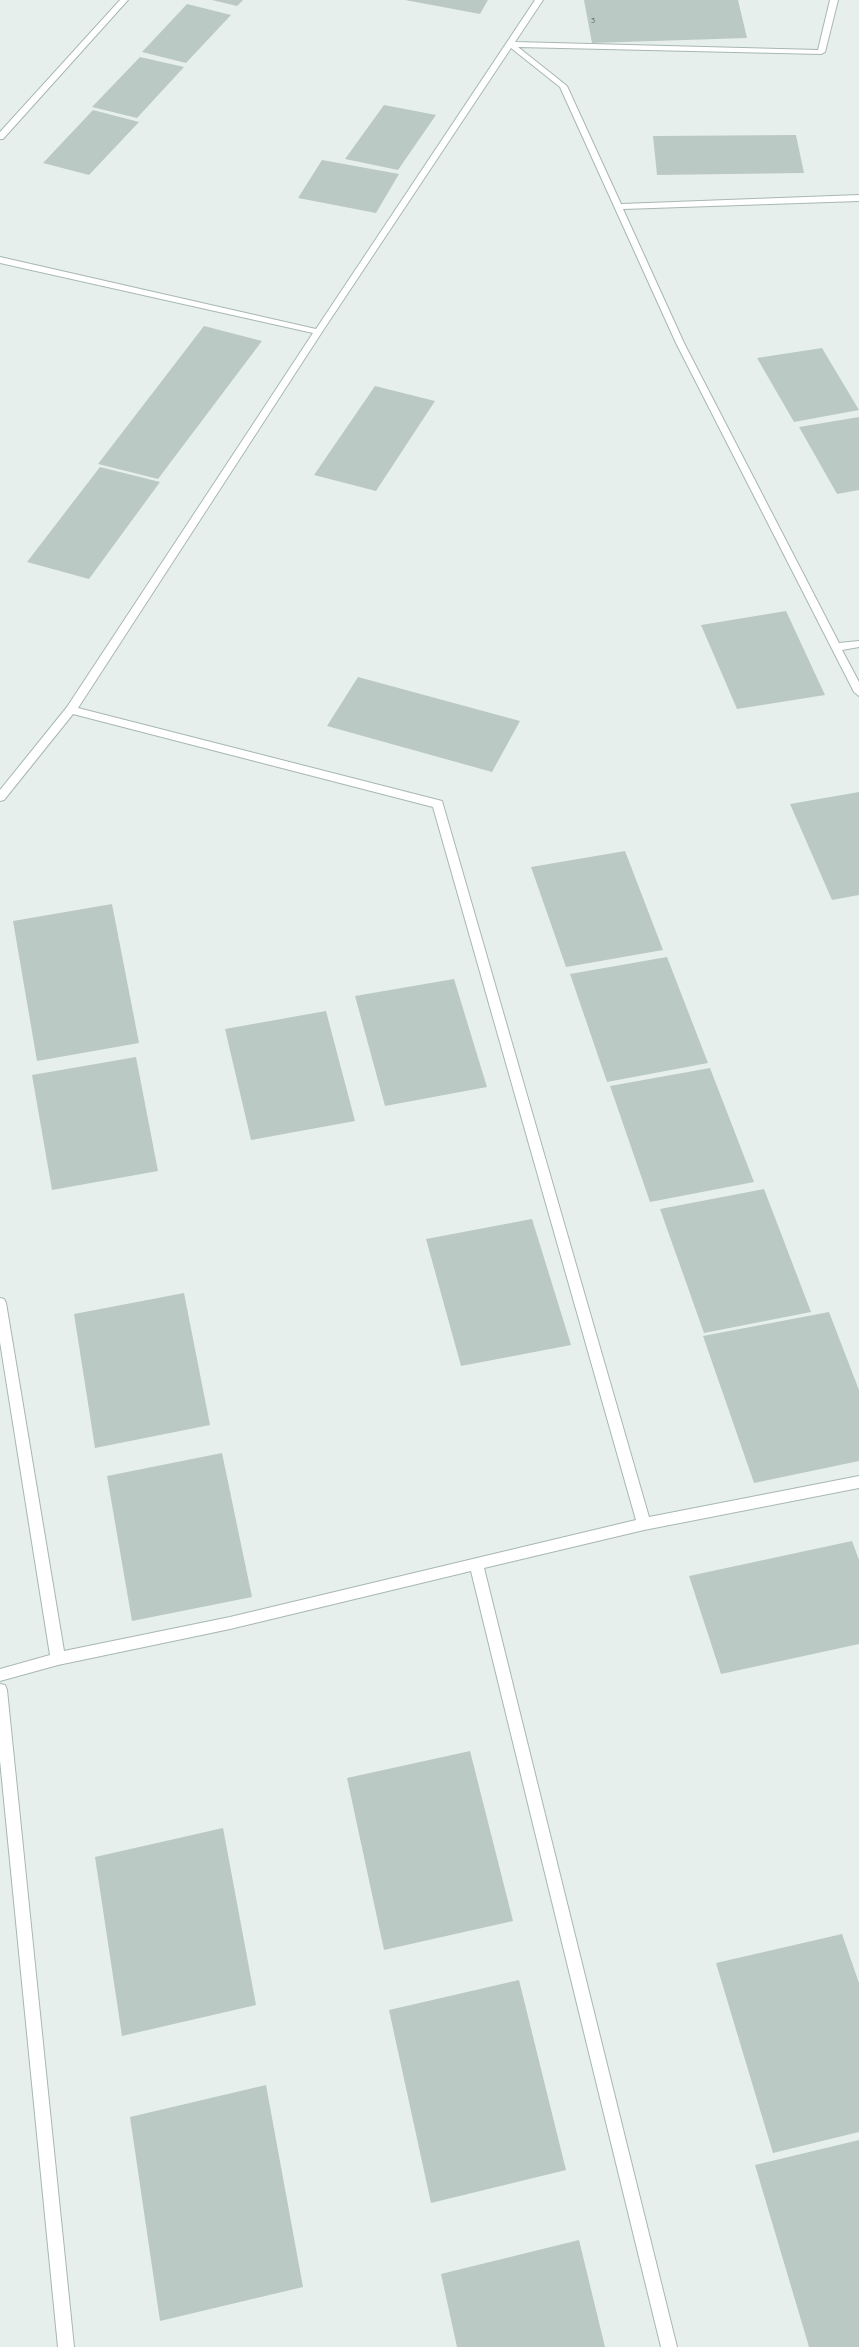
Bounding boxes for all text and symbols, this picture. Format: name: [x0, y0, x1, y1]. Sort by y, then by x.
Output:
house number: 3: [591, 16, 595, 26]

